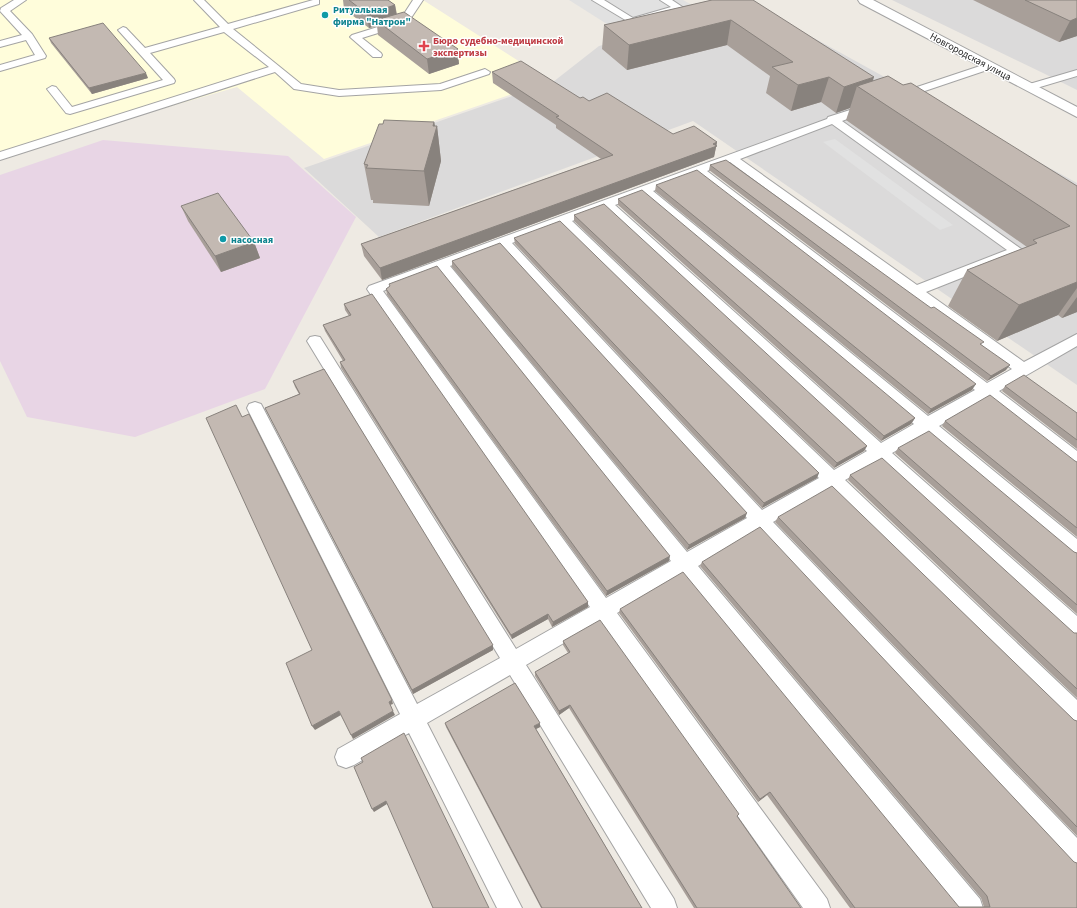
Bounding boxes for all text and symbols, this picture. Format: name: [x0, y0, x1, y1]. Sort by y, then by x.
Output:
place label: Ритуальная фирма "Натрон": [333, 3, 411, 29]
marker: Ритуальная фирма "Натрон": [320, 10, 330, 20]
street label: Новгородская улица: [927, 30, 1014, 84]
place label: Бюро судебно-медицинской экспертизы: [433, 34, 564, 60]
marker: Бюро судебно-медицинской экспертизы: [418, 40, 430, 52]
place label: насосная: [231, 233, 273, 247]
marker: насосная: [218, 234, 228, 244]

